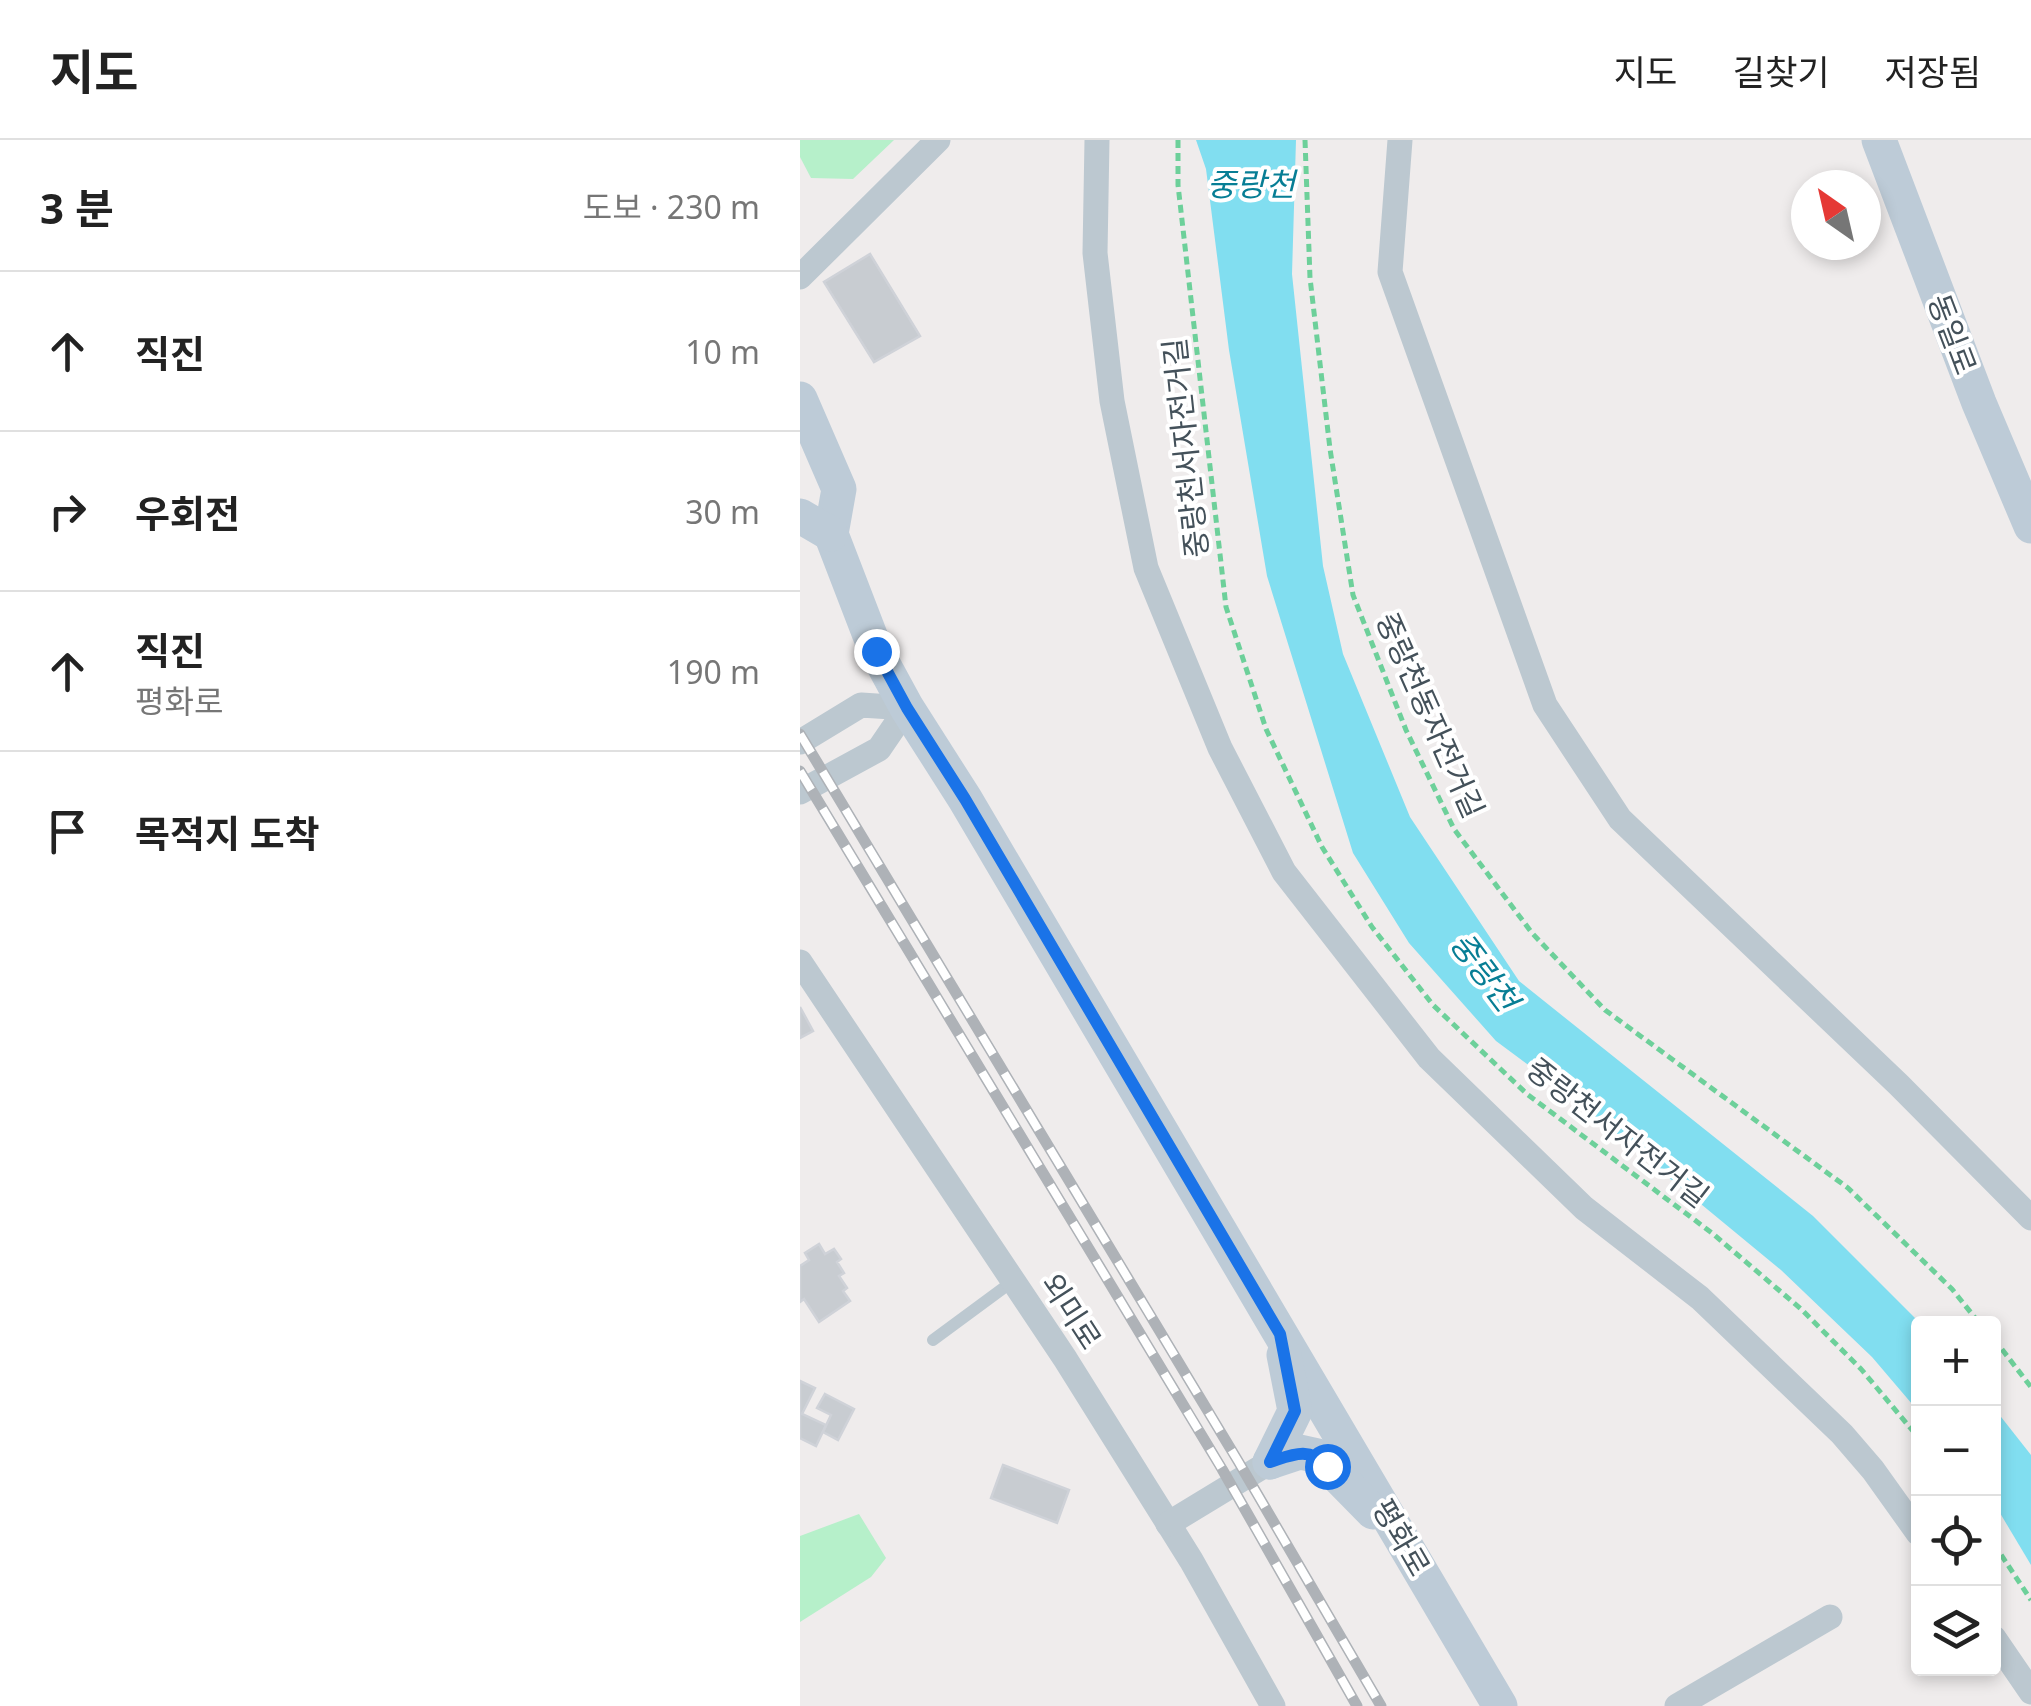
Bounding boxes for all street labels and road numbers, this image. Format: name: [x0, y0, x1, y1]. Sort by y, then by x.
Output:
street label: 동일로: [1919, 288, 1987, 380]
street label: 중랑천서자전거길: [1153, 336, 1217, 560]
street label: 중랑천동자전거길: [1367, 606, 1495, 824]
street label: 중랑천서자전거길: [1518, 1048, 1718, 1216]
street label: 외미로: [1032, 1265, 1112, 1357]
street label: 평화로: [1364, 1491, 1440, 1583]

